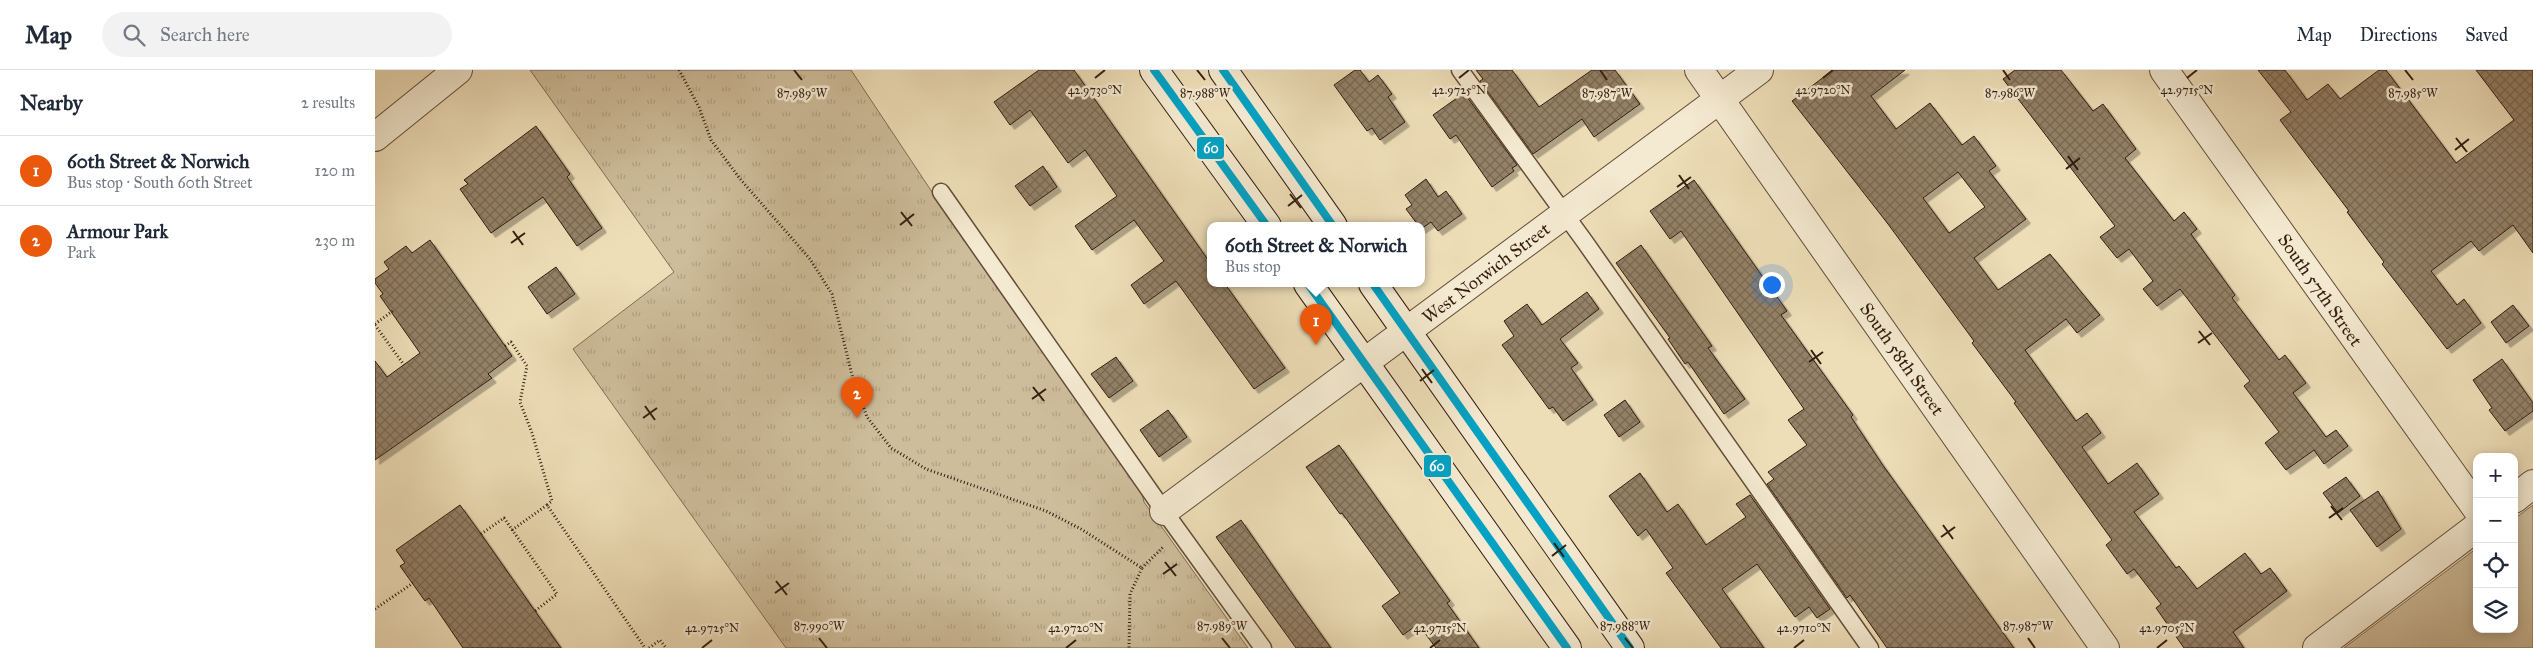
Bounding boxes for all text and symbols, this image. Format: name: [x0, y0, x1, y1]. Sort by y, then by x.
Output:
search box: [102, 12, 452, 57]
text: Map: [25, 20, 72, 50]
icon: search: [120, 21, 148, 49]
text: Search here: [160, 23, 250, 46]
text: Map: [2296, 24, 2332, 46]
text: Directions: [2360, 24, 2437, 46]
text: Saved: [2465, 24, 2508, 46]
text: 42.9730°N: [1068, 83, 1122, 97]
text: 42.9725°N: [1432, 83, 1486, 97]
text: 42.9720°N: [1795, 83, 1851, 97]
text: 42.9715°N: [2161, 83, 2213, 97]
text: 87.989°W: [777, 86, 828, 100]
text: 87.988°W: [1180, 86, 1231, 100]
text: 87.987°W: [1582, 86, 1633, 100]
text: 87.986°W: [1985, 86, 2036, 100]
text: 87.985°W: [2388, 86, 2438, 100]
text: Nearby: [20, 90, 83, 116]
text: 2 results: [301, 93, 355, 112]
line badge: 60: [1196, 136, 1225, 160]
text: 60: [1203, 140, 1219, 157]
text: 60th Street & Norwich: [67, 150, 250, 173]
text: 1: [33, 161, 39, 180]
text: 120 m: [315, 161, 355, 180]
text: Bus stop · South 60th Street: [67, 173, 253, 192]
street label: West Norwich Street: [1418, 217, 1555, 328]
text: Armour Park: [67, 220, 168, 243]
popup: [1207, 222, 1425, 287]
street label: South 57th Street: [2273, 229, 2367, 351]
text: 2: [32, 231, 40, 250]
text: 230 m: [315, 231, 355, 250]
text: 60th Street & Norwich: [1225, 234, 1407, 257]
text: Park: [67, 243, 96, 262]
text: Bus stop: [1225, 257, 1281, 276]
your location: [1759, 272, 1785, 298]
street label: South 58th Street: [1855, 298, 1949, 420]
pin: 1: [1300, 304, 1332, 345]
pin: 2: [841, 377, 873, 418]
map controls: [2473, 453, 2518, 633]
button: +: [2473, 453, 2518, 498]
line badge: 60: [1423, 454, 1452, 478]
text: 60: [1429, 458, 1445, 475]
button: −: [2473, 498, 2518, 543]
button: locate: [2473, 543, 2518, 588]
button: layers: [2473, 588, 2518, 633]
text: 87.990°W: [794, 619, 845, 633]
text: 87.989°W: [1197, 619, 1248, 633]
text: 87.988°W: [1600, 619, 1651, 633]
text: 87.987°W: [2003, 619, 2054, 633]
text: 42.9725°N: [685, 621, 739, 635]
text: 42.9720°N: [1048, 621, 1104, 635]
text: 42.9715°N: [1414, 621, 1466, 635]
text: 42.9710°N: [1777, 621, 1831, 635]
text: 42.9705°N: [2139, 621, 2195, 635]

